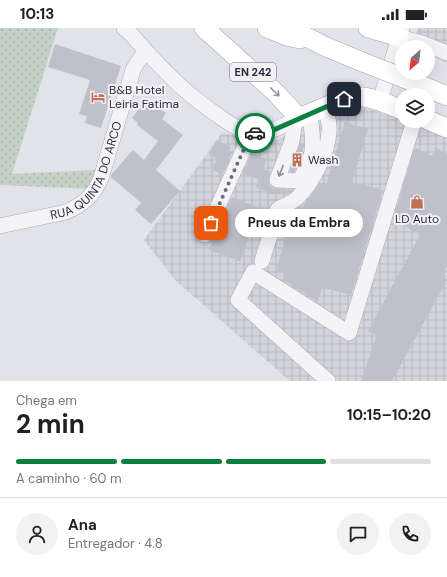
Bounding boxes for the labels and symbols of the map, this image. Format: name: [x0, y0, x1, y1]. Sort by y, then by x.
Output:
north arrow: [395, 40, 435, 80]
road number: EN 242: [230, 63, 276, 81]
place label: B&B Hotel Leiria Fatima: [109, 82, 179, 112]
pin: [327, 82, 361, 116]
one-way arrow: [270, 87, 280, 97]
hotel icon: B&B Hotel Leiria Fatima: [90, 89, 106, 105]
courier: [235, 113, 275, 153]
street label: RUA QUINTA DO ARCO: [49, 119, 125, 223]
building icon: Wash: [289, 152, 305, 168]
place label: Wash: [308, 152, 339, 168]
one-way arrow: [277, 164, 284, 176]
shop icon: LD Auto: [409, 194, 425, 210]
pin: [194, 206, 228, 240]
callout: Pneus da Embra: [235, 209, 363, 237]
place label: LD Auto: [395, 211, 439, 227]

